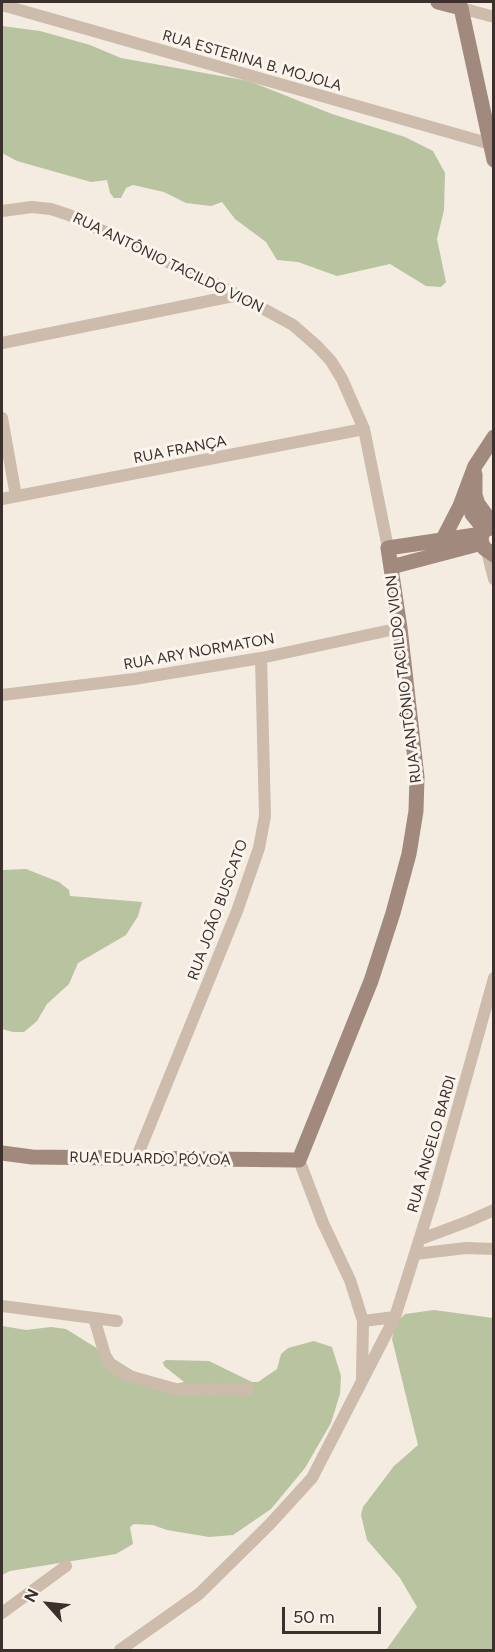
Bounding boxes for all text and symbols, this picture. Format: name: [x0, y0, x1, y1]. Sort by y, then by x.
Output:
street label: RUA ESTERINA B. MOJOLA: [160, 27, 344, 95]
street label: RUA ANTÔNIO TACILDO VION: [70, 209, 266, 317]
street label: RUA FRANÇA: [132, 432, 228, 468]
street label: RUA ANTÔNIO TACILDO VION: [382, 574, 426, 784]
street label: RUA ARY NORMATON: [122, 630, 276, 674]
street label: RUA JOÃO BUSCATO: [184, 837, 252, 983]
street label: RUA ÂNGELO BARDI: [404, 1073, 460, 1215]
street label: RUA EDUARDO PÓVOA: [69, 1149, 231, 1169]
north arrow: [18, 1574, 78, 1634]
text: N: [20, 1586, 43, 1605]
scale bar: [285, 1595, 384, 1633]
text: 50 m: [293, 1606, 335, 1628]

